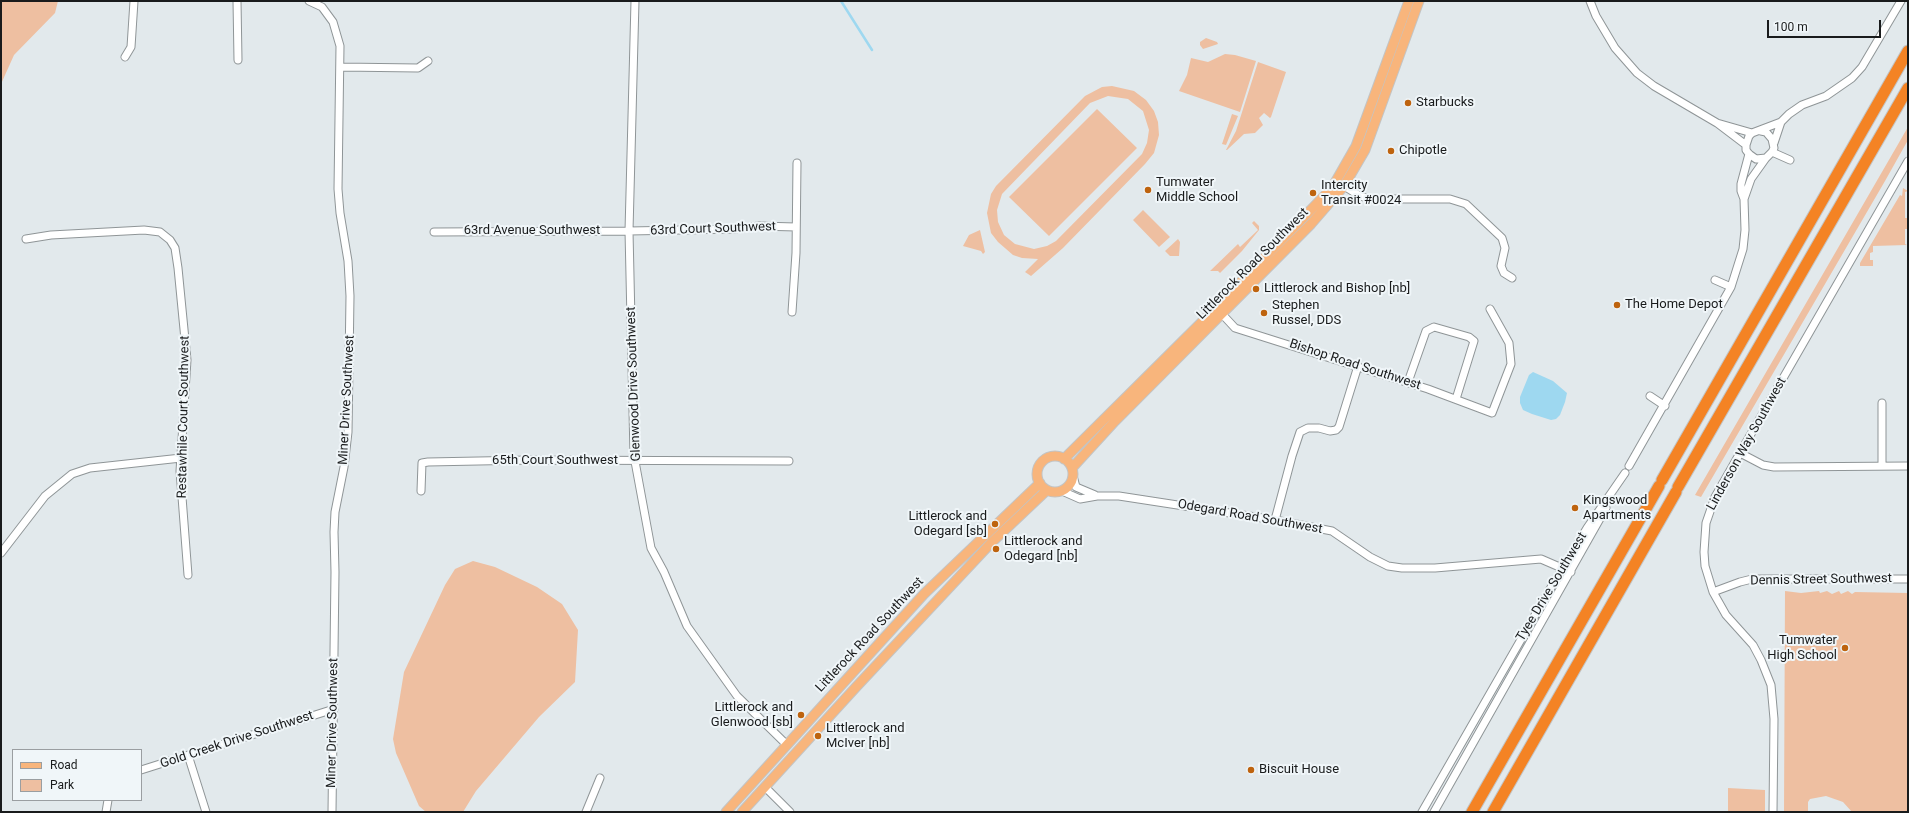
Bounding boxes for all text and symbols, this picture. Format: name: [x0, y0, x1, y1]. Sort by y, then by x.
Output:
scale bar: [1769, 12, 1883, 38]
text: 100 m: [1774, 20, 1808, 34]
place label: Starbucks: [1416, 95, 1474, 111]
marker: Starbucks: [1403, 98, 1413, 108]
place label: Chipotle: [1399, 143, 1447, 159]
marker: Chipotle: [1386, 146, 1396, 156]
place label: Tumwater Middle School: [1156, 175, 1238, 206]
place label: Intercity Transit #0024: [1321, 178, 1401, 209]
marker: Tumwater Middle School: [1143, 185, 1153, 195]
marker: Intercity Transit #0024: [1308, 188, 1318, 198]
street label: Littlerock Road Southwest: [1194, 205, 1312, 323]
street label: 63rd Court Southwest: [650, 219, 776, 239]
street label: 63rd Avenue Southwest: [464, 223, 600, 239]
place label: Littlerock and Bishop [nb]: [1264, 281, 1410, 297]
marker: Littlerock and Bishop [nb]: [1251, 284, 1261, 294]
place label: The Home Depot: [1625, 297, 1723, 313]
place label: Stephen Russel, DDS: [1272, 298, 1341, 329]
marker: The Home Depot: [1612, 300, 1622, 310]
street label: Glenwood Drive Southwest: [623, 306, 645, 462]
marker: Stephen Russel, DDS: [1259, 308, 1269, 318]
street label: Restawhile Court Southwest: [175, 335, 193, 499]
street label: Miner Drive Southwest: [336, 335, 358, 465]
street label: Bishop Road Southwest: [1287, 336, 1423, 394]
street label: Linderson Way Southwest: [1704, 375, 1790, 513]
street label: 65th Court Southwest: [492, 453, 618, 469]
place label: Kingswood Apartments: [1583, 493, 1651, 524]
street label: Odegard Road Southwest: [1176, 497, 1324, 537]
marker: Kingswood Apartments: [1570, 503, 1580, 513]
place label: Littlerock and Odegard [sb]: [908, 509, 987, 540]
marker: Littlerock and Odegard [sb]: [990, 519, 1000, 529]
street label: Tyee Drive Southwest: [1513, 530, 1591, 644]
place label: Littlerock and Odegard [nb]: [1004, 534, 1083, 565]
marker: Littlerock and Odegard [nb]: [991, 544, 1001, 554]
street label: Dennis Street Southwest: [1750, 571, 1892, 589]
street label: Littlerock Road Southwest: [813, 574, 927, 696]
place label: Tumwater High School: [1767, 633, 1837, 664]
marker: Tumwater High School: [1840, 643, 1850, 653]
street label: Miner Drive Southwest: [324, 658, 342, 788]
place label: Littlerock and Glenwood [sb]: [711, 700, 793, 731]
street label: Gold Creek Drive Southwest: [158, 708, 316, 772]
marker: Littlerock and Glenwood [sb]: [796, 710, 806, 720]
place label: Littlerock and McIver [nb]: [826, 721, 905, 752]
marker: Littlerock and McIver [nb]: [813, 731, 823, 741]
legend: [12, 749, 142, 801]
text: Road: [50, 758, 78, 772]
place label: Biscuit House: [1259, 762, 1339, 778]
marker: Biscuit House: [1246, 765, 1256, 775]
text: Park: [50, 778, 74, 792]

